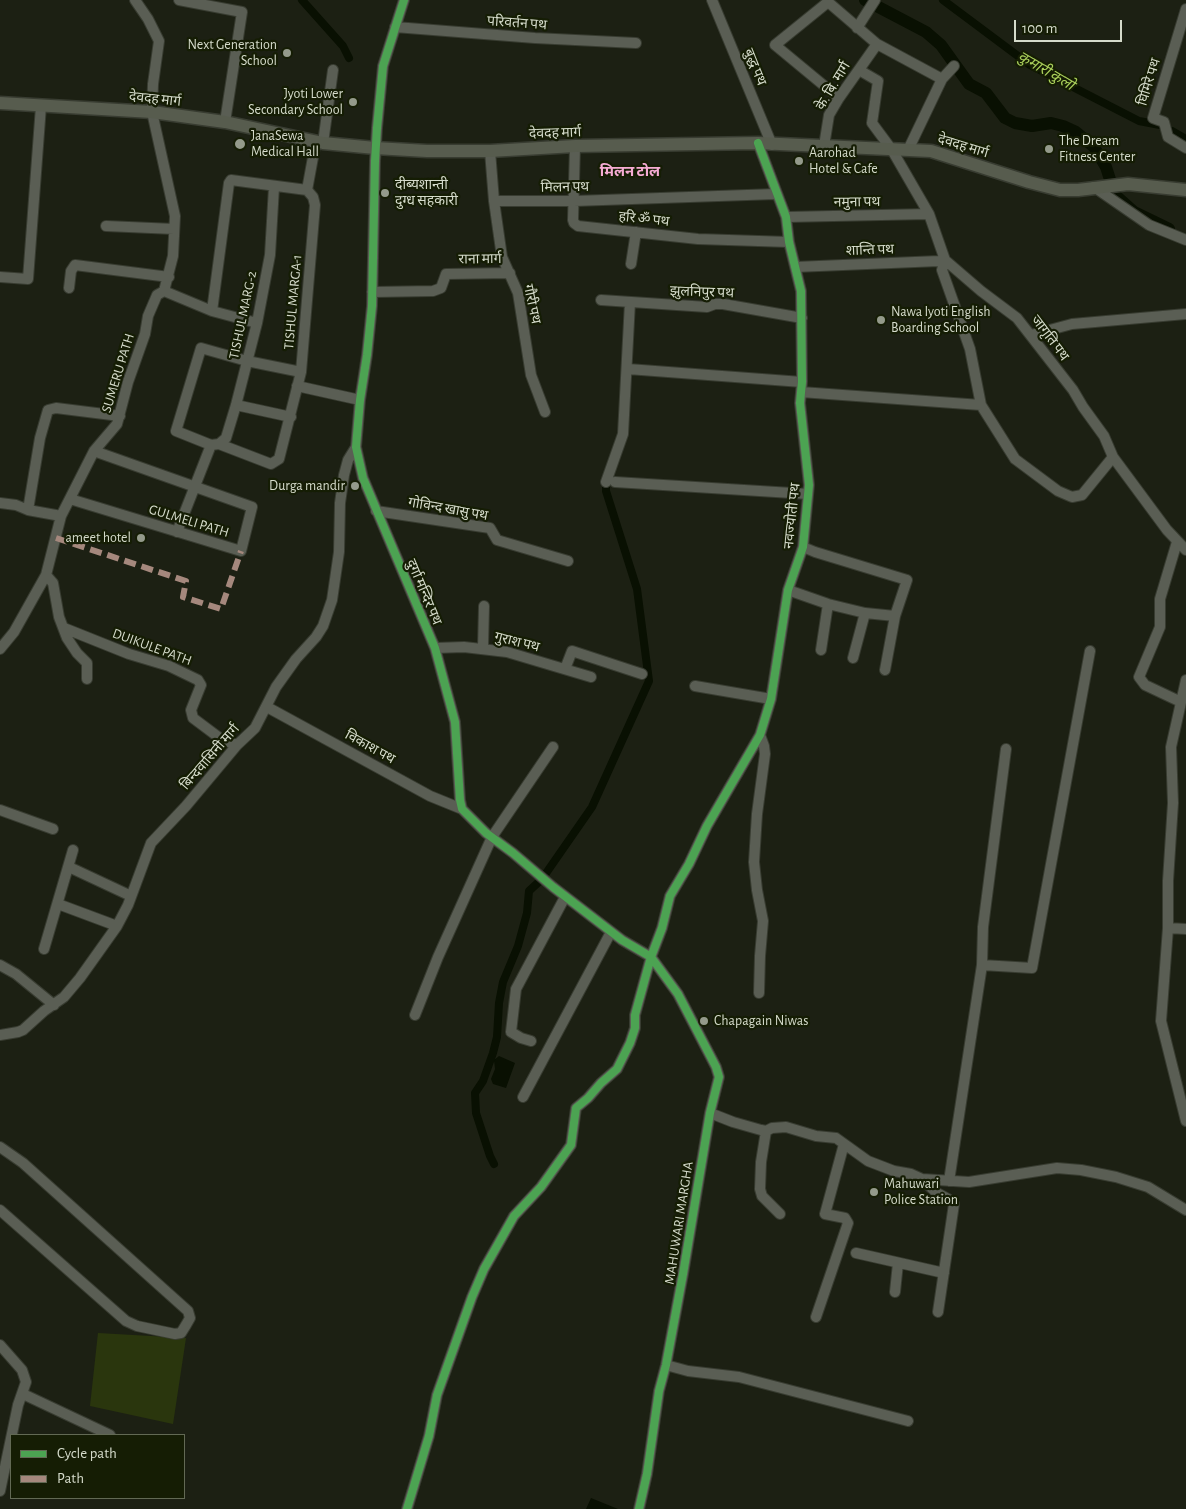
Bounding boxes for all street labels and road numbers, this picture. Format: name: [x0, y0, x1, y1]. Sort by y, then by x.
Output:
street label: परिवर्तन पथ: [486, 13, 548, 33]
street label: बुद्ध पथ: [740, 46, 770, 88]
street label: घिमिरे पथ: [1134, 56, 1164, 108]
street label: के. बि. मार्ग: [812, 59, 854, 113]
street label: देवदह मार्ग: [128, 88, 182, 110]
street label: देवदह मार्ग: [529, 124, 581, 142]
street label: देवदह मार्ग: [936, 130, 990, 162]
street label: मिलन पथ: [541, 178, 589, 196]
street label: नमुना पथ: [833, 193, 881, 211]
street label: हरि ॐ पथ: [618, 208, 670, 230]
street label: शान्ति पथ: [846, 241, 894, 259]
street label: राना मार्ग: [458, 250, 502, 268]
street label: TISHUL MARGA-1: [280, 254, 306, 350]
street label: TISHUL MARG-2: [225, 269, 261, 361]
street label: झुलनिपुर पथ: [670, 282, 734, 302]
street label: गौरी पथ: [520, 283, 544, 325]
street label: जागृति पथ: [1027, 312, 1073, 364]
street label: SUMERU PATH: [98, 331, 138, 415]
street label: नवज्योती पथ: [780, 482, 804, 550]
street label: गोविन्द खासु पथ: [407, 494, 489, 524]
street label: GULMELI PATH: [147, 501, 231, 541]
street label: दुर्गा मन्दिर पथ: [403, 557, 445, 627]
street label: DUIKULE PATH: [110, 625, 194, 669]
street label: गुराश पथ: [493, 628, 541, 656]
street label: बिन्दवासिनी मार्ग: [177, 721, 243, 793]
street label: विकाश पथ: [342, 726, 398, 768]
street label: MAHUWARI MARGHA: [661, 1160, 697, 1286]

